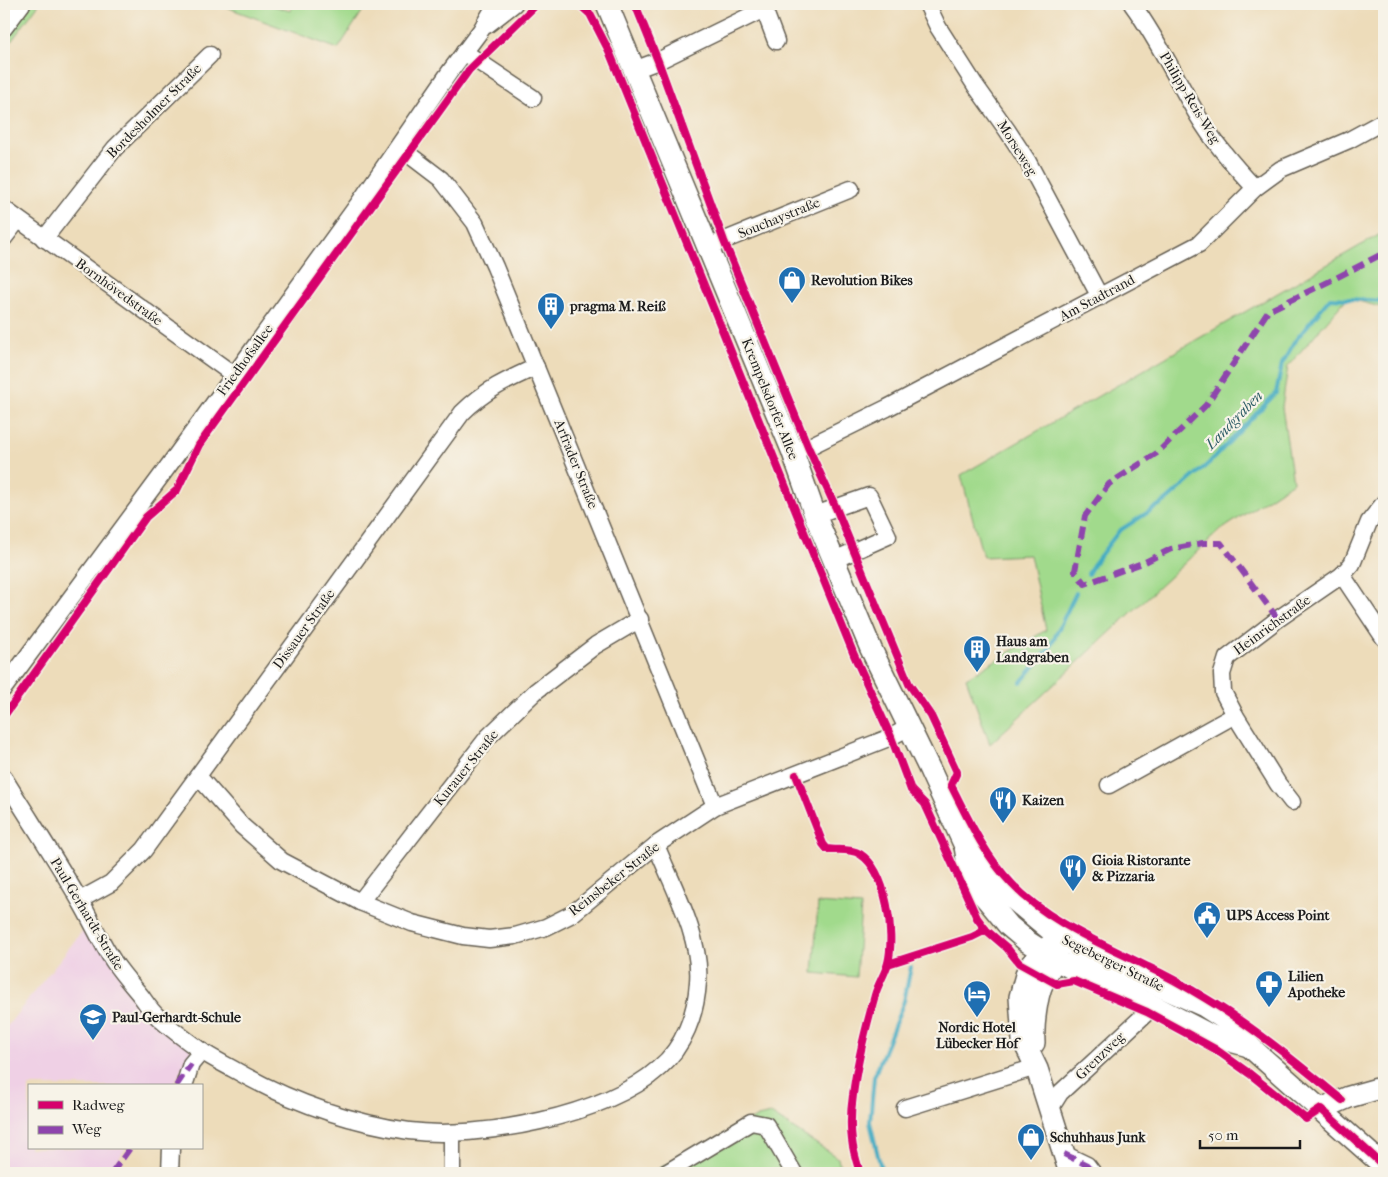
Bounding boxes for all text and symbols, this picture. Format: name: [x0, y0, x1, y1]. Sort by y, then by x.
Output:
street label: Philipp-Reis-Weg: [1156, 49, 1224, 148]
street label: Bordesholmer Straße: [103, 60, 205, 162]
street label: Morseweg: [993, 117, 1041, 179]
street label: Souchaystraße: [736, 194, 823, 242]
street label: Bornhövedstraße: [72, 255, 166, 329]
shop icon: Revolution Bikes: [777, 265, 807, 304]
street label: Am Stadtrand: [1055, 271, 1138, 325]
place label: Revolution Bikes: [811, 272, 913, 289]
building icon: pragma M. Reiß: [536, 291, 566, 330]
place label: pragma M. Reiß: [569, 298, 666, 315]
street label: Friedhofsallee: [213, 321, 277, 399]
street label: Krempelsdorfer Allee: [738, 336, 802, 462]
water label: Landgraben: [1201, 387, 1266, 454]
street label: Arfrader Straße: [550, 416, 602, 511]
street label: Dissauer Straße: [269, 586, 339, 672]
street label: Heinrichstraße: [1230, 591, 1314, 659]
place label: Haus am Landgraben: [996, 633, 1070, 666]
building icon: Haus am Landgraben: [962, 634, 992, 673]
street label: Kurauer Straße: [430, 726, 502, 810]
restaurant icon: Kaizen: [988, 785, 1018, 824]
place label: Kaizen: [1022, 792, 1065, 809]
street label: Reinsbeker Straße: [565, 838, 663, 920]
place label: Gioia Ristorante & Pizzaria: [1092, 852, 1190, 885]
restaurant icon: Gioia Ristorante & Pizzaria: [1058, 853, 1088, 892]
street label: Paul-Gerhardt-Straße: [47, 855, 127, 974]
public building icon: UPS Access Point: [1192, 900, 1222, 939]
place label: UPS Access Point: [1225, 907, 1331, 924]
street label: Segeberger Straße: [1059, 931, 1167, 995]
place label: Lilien Apotheke: [1287, 968, 1345, 1001]
pharmacy icon: Lilien Apotheke: [1254, 969, 1284, 1008]
hotel icon: Nordic Hotel Lübecker Hof: [962, 979, 992, 1018]
school or university icon: Paul-Gerhardt-Schule: [78, 1002, 108, 1041]
place label: Paul-Gerhardt-Schule: [112, 1009, 241, 1026]
place label: Nordic Hotel Lübecker Hof: [936, 1019, 1021, 1052]
street label: Grenzweg: [1072, 1028, 1128, 1084]
legend: [28, 1084, 202, 1150]
text: Radweg: [72, 1096, 125, 1114]
scale bar: [1200, 1117, 1300, 1149]
text: Weg: [71, 1120, 102, 1138]
shop icon: Schuhhaus Junk: [1016, 1122, 1046, 1161]
text: 50 m: [1208, 1126, 1239, 1144]
place label: Schuhhaus Junk: [1050, 1129, 1146, 1146]

